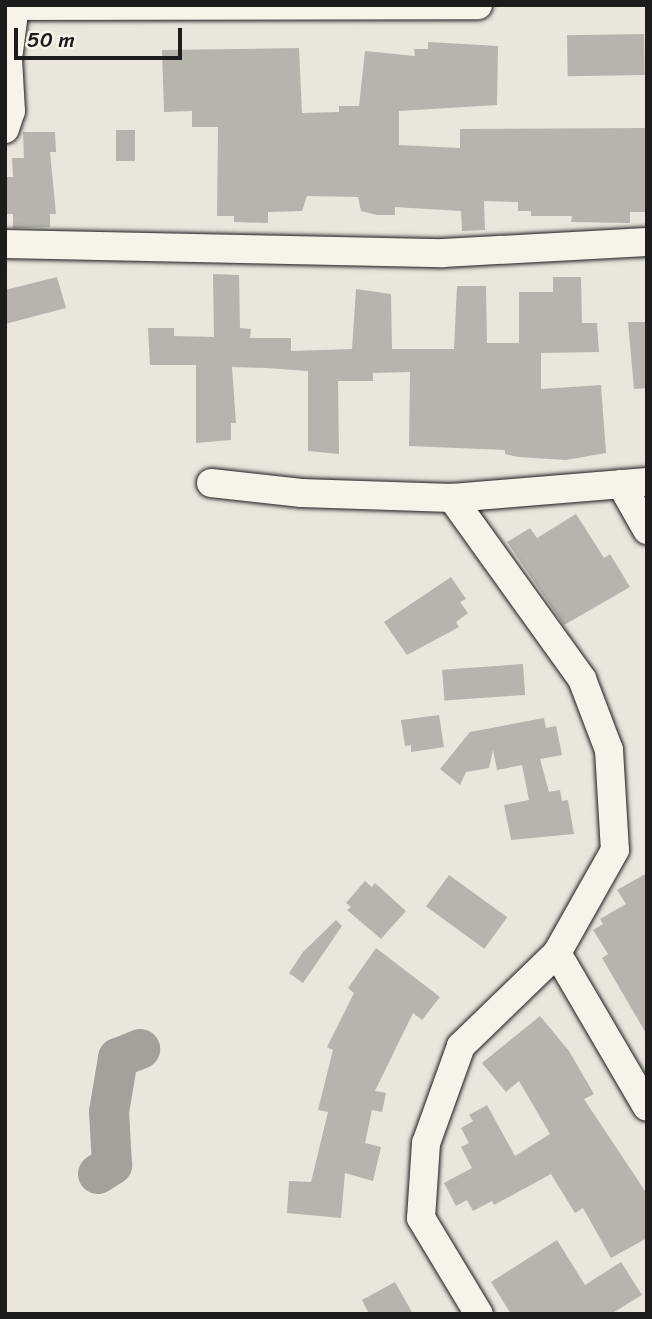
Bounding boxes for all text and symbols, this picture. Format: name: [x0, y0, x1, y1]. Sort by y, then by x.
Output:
scale bar: [18, 14, 186, 58]
text: 50 m: [27, 21, 75, 59]

